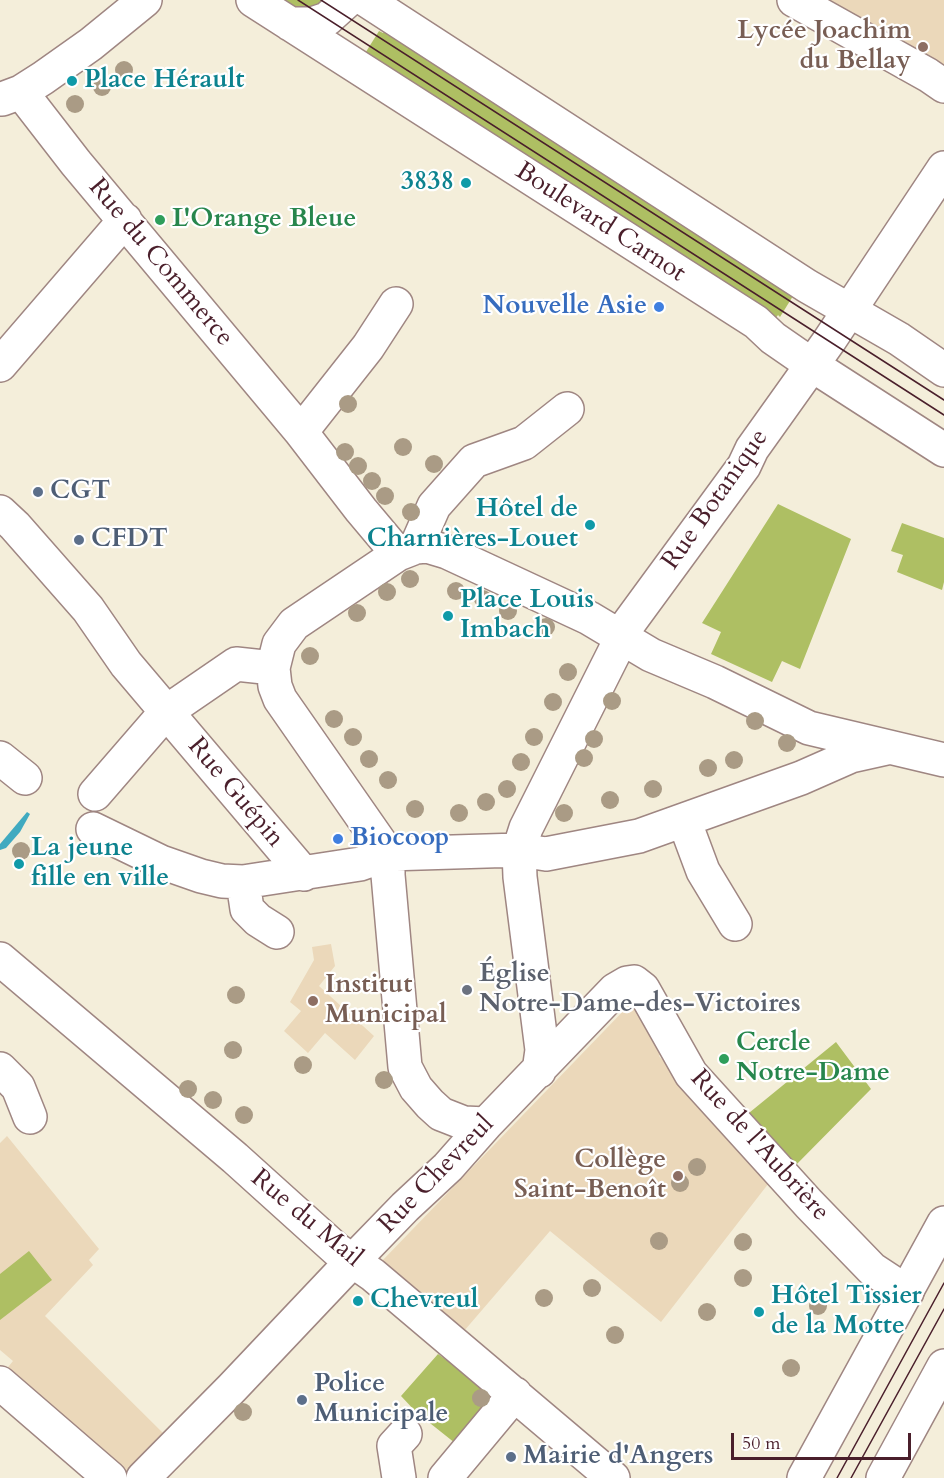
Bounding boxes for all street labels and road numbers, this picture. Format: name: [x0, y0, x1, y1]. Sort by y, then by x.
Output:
street label: Boulevard Carnot: [509, 156, 691, 290]
street label: Rue du Commerce: [81, 173, 239, 353]
street label: Rue Botanique: [656, 424, 776, 576]
street label: Rue Guépin: [180, 732, 290, 854]
street label: Rue de l'Aubrière: [683, 1064, 835, 1228]
street label: Rue Chevreul: [373, 1109, 501, 1241]
street label: Rue du Mail: [244, 1163, 368, 1275]

